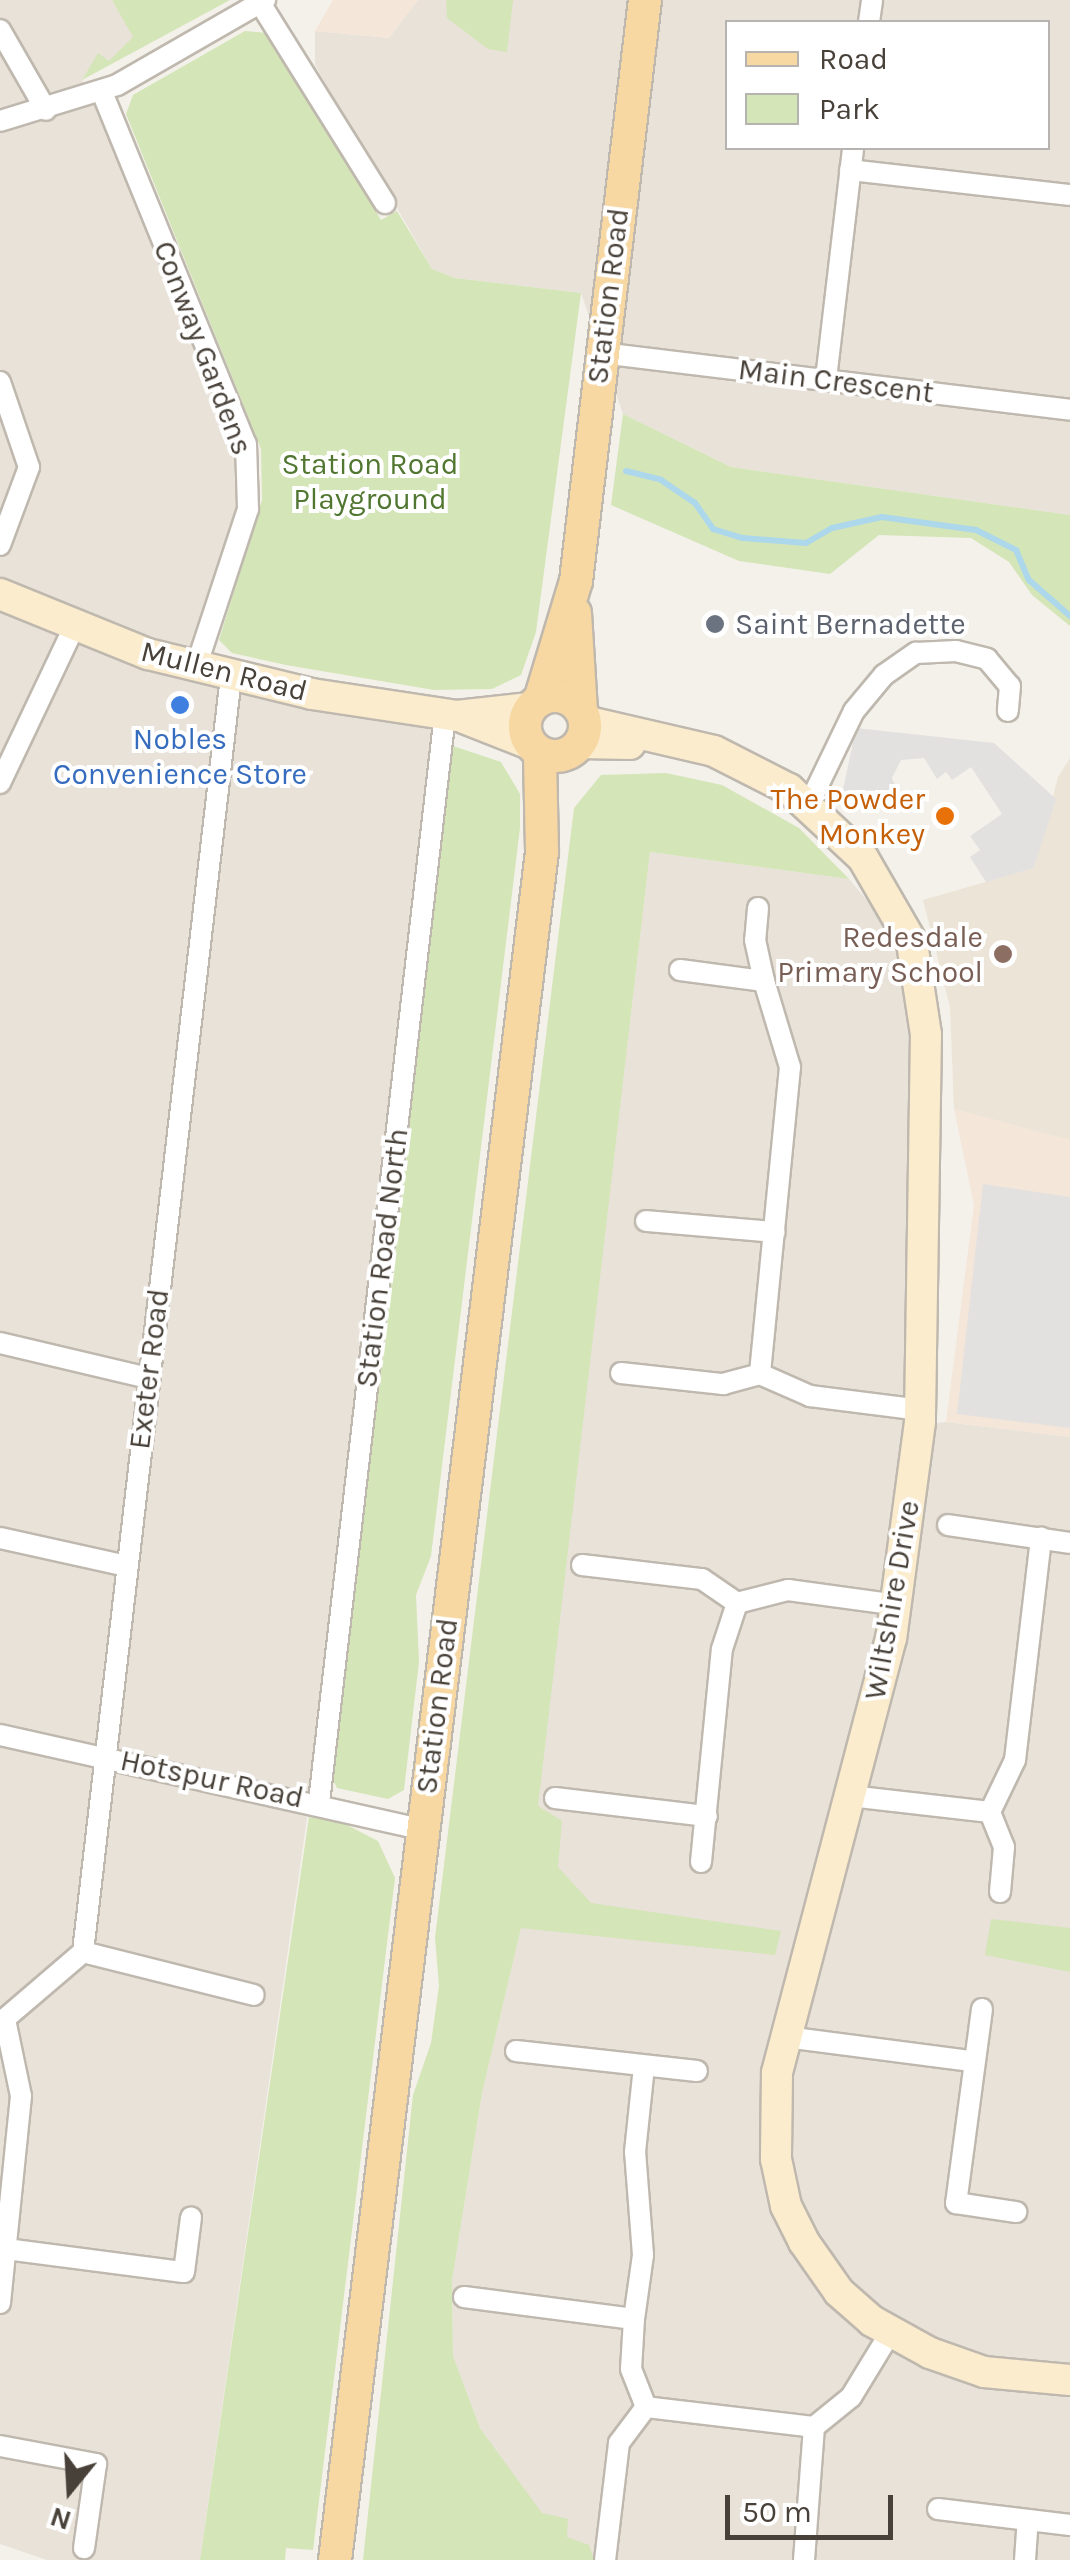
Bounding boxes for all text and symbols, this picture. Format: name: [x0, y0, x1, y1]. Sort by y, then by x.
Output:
legend: [725, 20, 1050, 150]
text: Road: [819, 41, 888, 77]
text: Park: [819, 91, 880, 127]
street label: Station Road: [579, 206, 637, 386]
street label: Conway Gardens: [146, 236, 260, 460]
street label: Main Crescent: [736, 351, 936, 411]
park label: Station Road Playground: [282, 446, 458, 516]
place label: Saint Bernadette: [735, 606, 966, 642]
marker: Saint Bernadette: [704, 613, 726, 635]
street label: Mullen Road: [137, 633, 311, 709]
marker: Nobles Convenience Store: [169, 694, 191, 716]
place label: Nobles Convenience Store: [53, 721, 307, 792]
place label: The Powder Monkey: [771, 781, 925, 852]
marker: The Powder Monkey: [934, 805, 956, 827]
place label: Redesdale Primary School: [777, 919, 983, 990]
marker: Redesdale Primary School: [992, 943, 1014, 965]
street label: Station Road North: [348, 1126, 416, 1390]
street label: Exeter Road: [121, 1287, 177, 1451]
street label: Wiltshire Drive: [857, 1498, 927, 1702]
street label: Station Road: [408, 1616, 466, 1796]
street label: Hotspur Road: [117, 1742, 307, 1816]
north arrow: [20, 2440, 120, 2540]
scale bar: [730, 2475, 898, 2537]
text: 50 m: [742, 2494, 812, 2530]
text: N: [46, 2500, 75, 2538]

